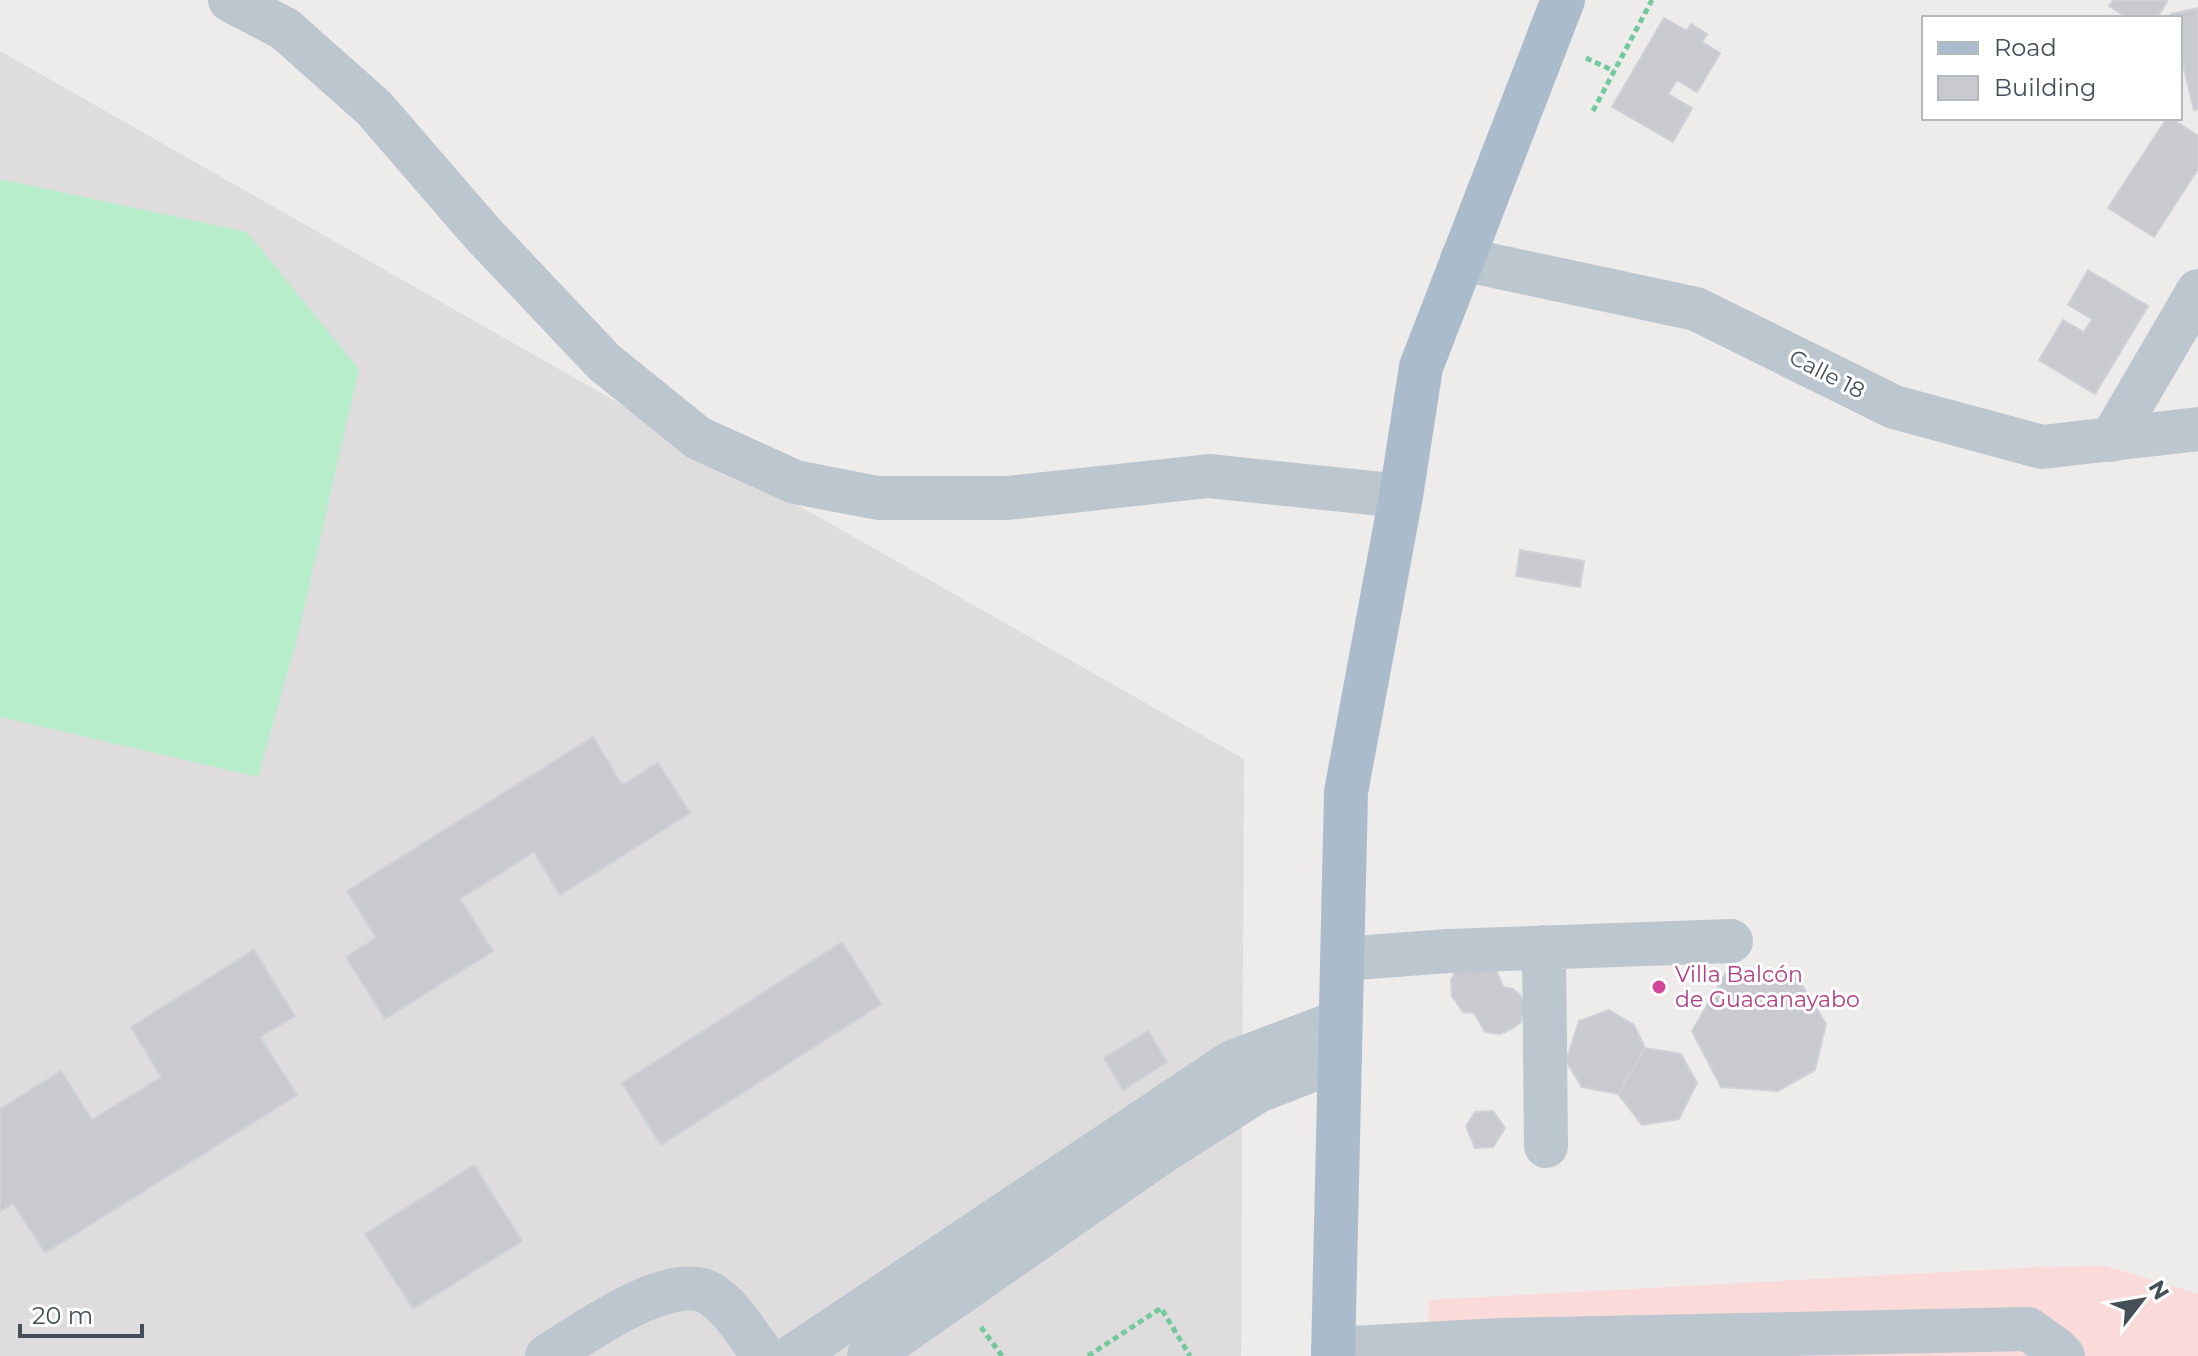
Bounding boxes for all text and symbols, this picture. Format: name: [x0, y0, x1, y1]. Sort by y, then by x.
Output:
legend: [1922, 16, 2182, 120]
text: Road: [1994, 33, 2057, 62]
text: Building: [1994, 73, 2097, 102]
street label: Calle 18: [1785, 344, 1869, 404]
place label: Villa Balcón de Guacanayabo: [1675, 961, 1860, 1013]
marker: Villa Balcón de Guacanayabo: [1650, 978, 1668, 996]
north arrow: [2102, 1260, 2182, 1340]
text: N: [2143, 1275, 2175, 1305]
scale bar: [20, 1288, 142, 1338]
text: 20 m: [32, 1301, 93, 1330]

